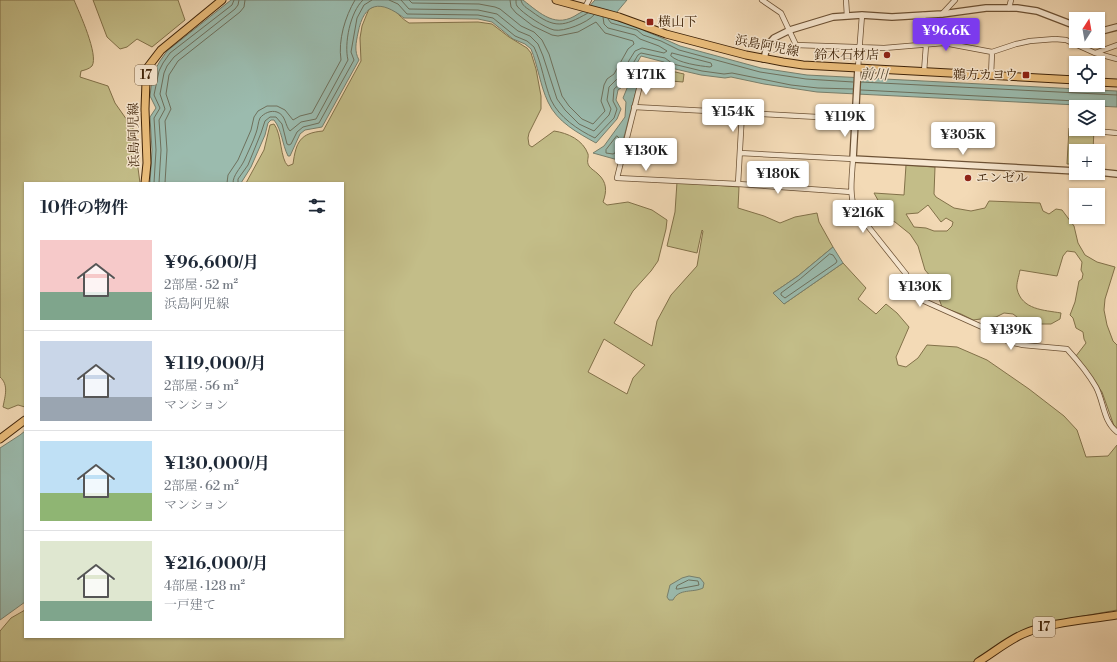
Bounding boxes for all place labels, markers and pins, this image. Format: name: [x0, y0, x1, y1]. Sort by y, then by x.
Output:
place label: 横山下: [658, 14, 697, 30]
marker: 横山下: [645, 17, 655, 27]
pin: ¥96.6K: [913, 18, 979, 52]
place label: 鈴木石材店: [814, 47, 879, 63]
marker: 鈴木石材店: [882, 50, 892, 60]
pin: ¥171K: [618, 62, 674, 96]
place label: 鵜方カヨウ: [953, 67, 1018, 83]
marker: 鵜方カヨウ: [1021, 70, 1031, 80]
pin: ¥154K: [705, 99, 761, 133]
pin: ¥119K: [817, 104, 873, 138]
pin: ¥305K: [935, 122, 991, 156]
pin: ¥130K: [618, 138, 674, 172]
pin: ¥180K: [750, 161, 806, 195]
place label: エンゼル: [976, 170, 1028, 186]
marker: エンゼル: [963, 173, 973, 183]
pin: ¥216K: [835, 200, 891, 234]
pin: ¥130K: [892, 274, 948, 308]
pin: ¥139K: [983, 317, 1039, 351]

